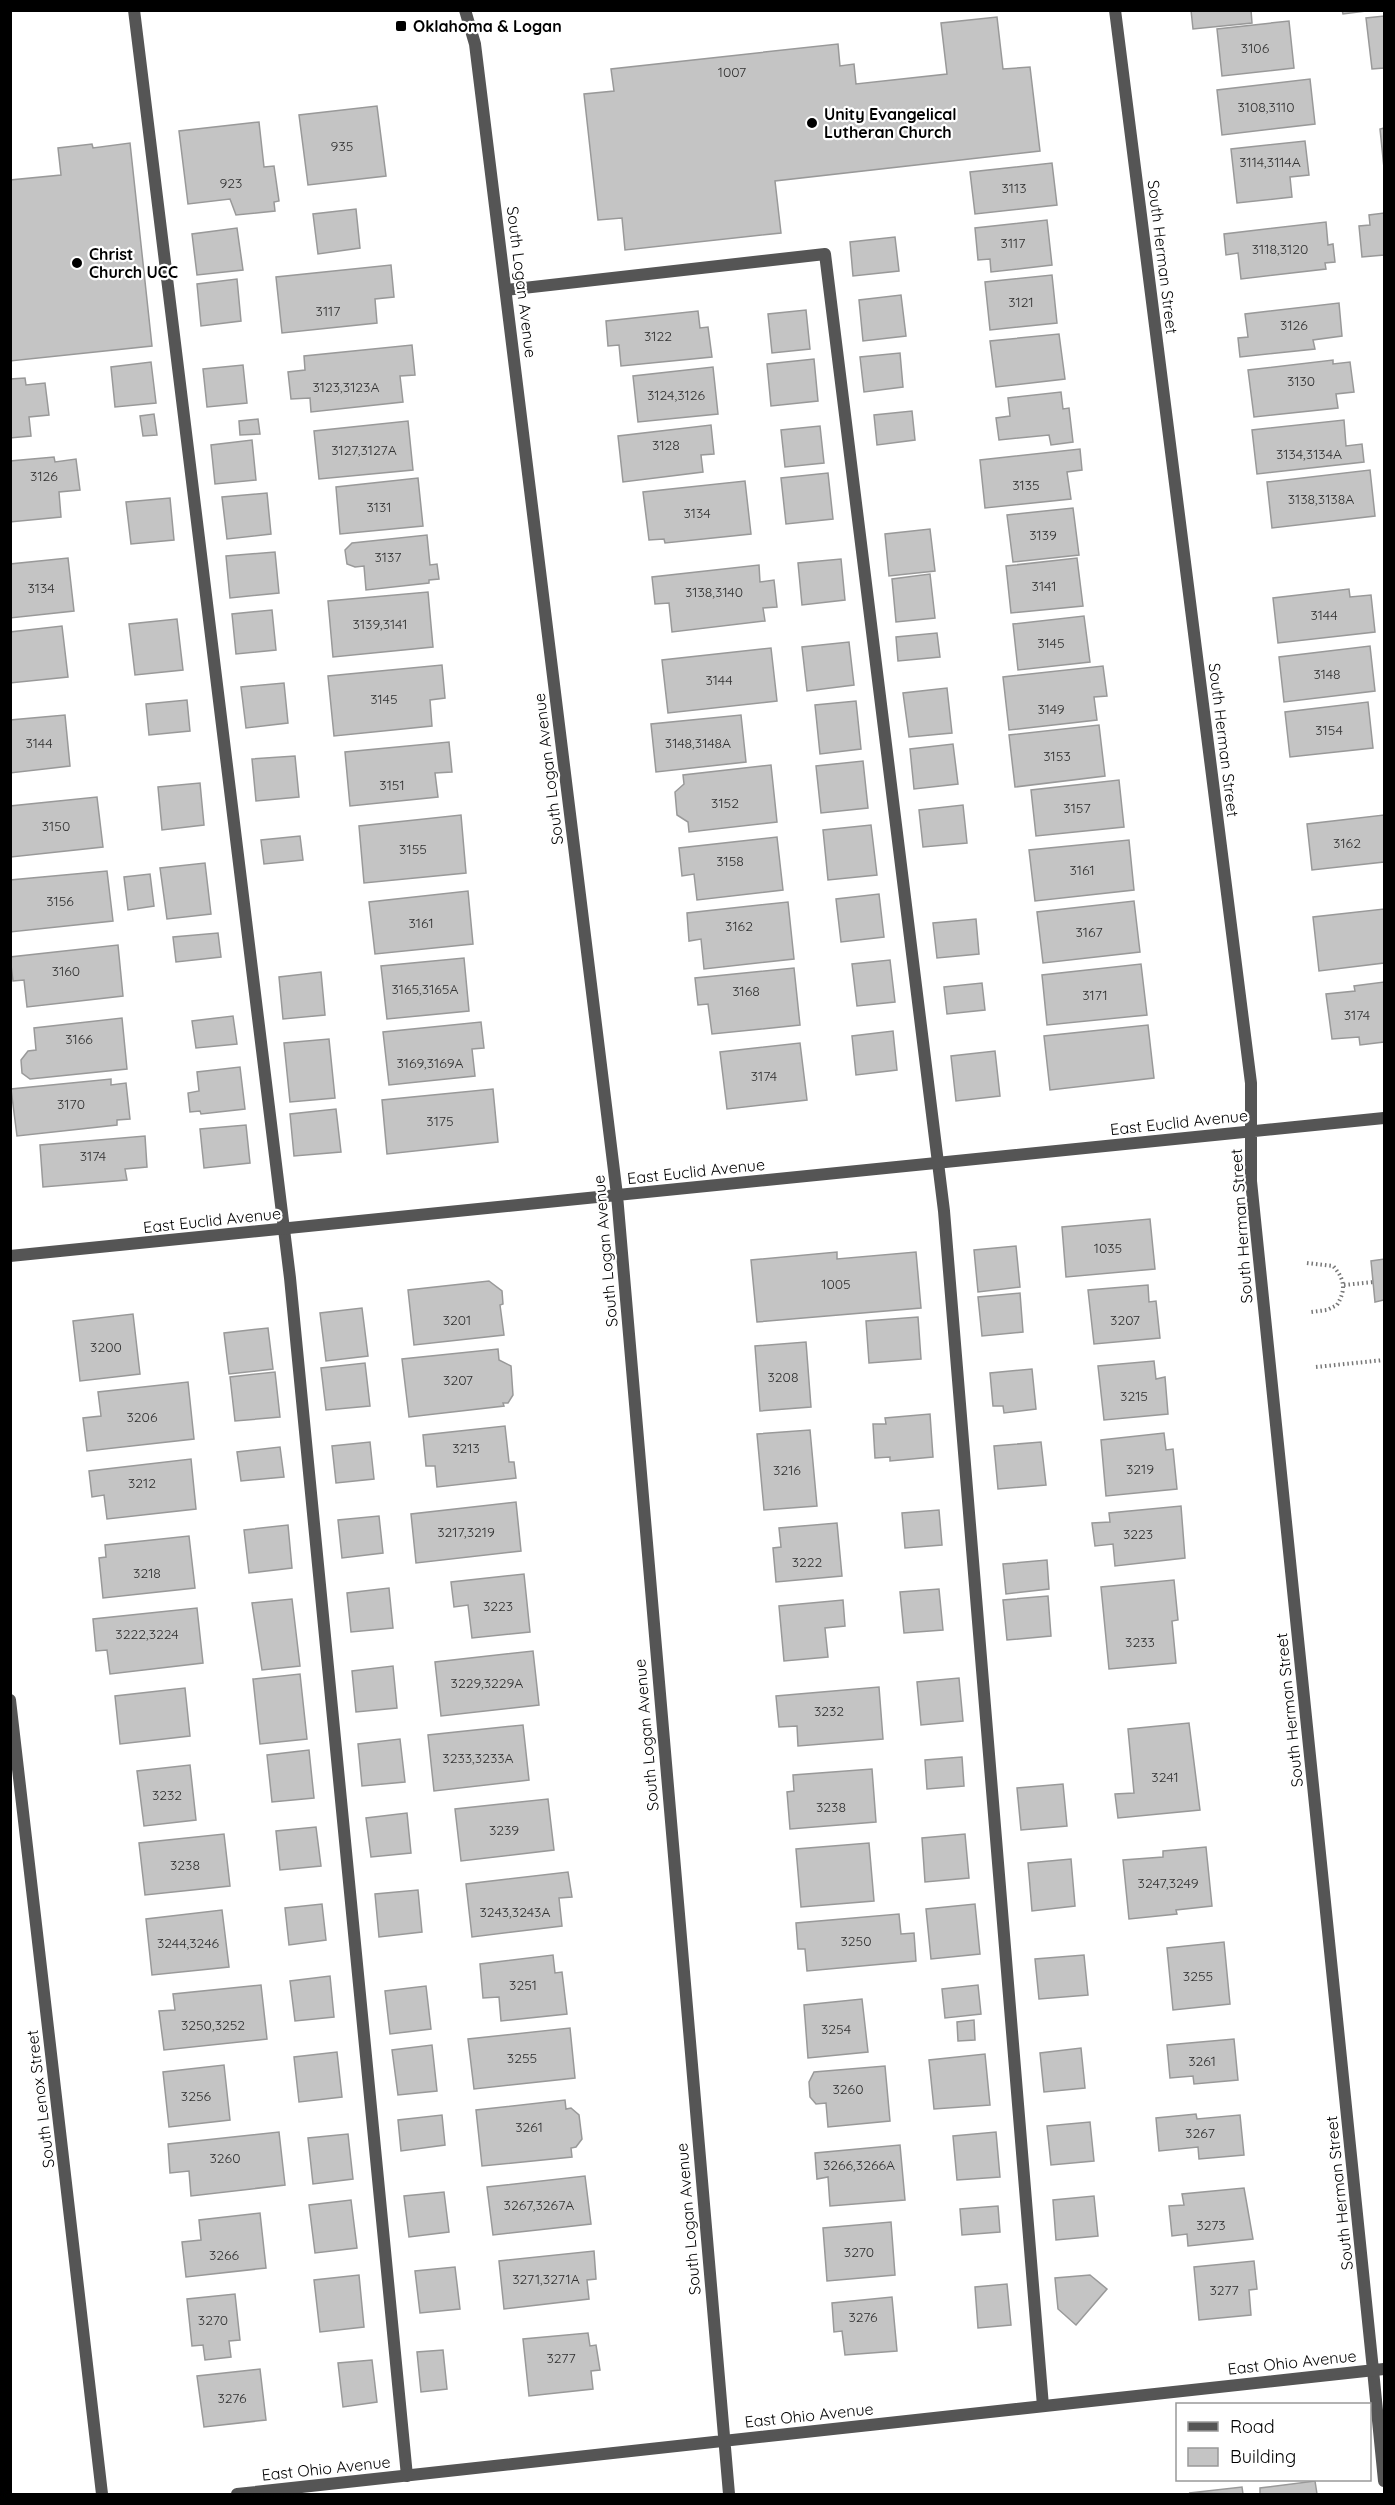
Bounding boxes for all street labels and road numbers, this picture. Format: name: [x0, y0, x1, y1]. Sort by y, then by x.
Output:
street label: South Herman Street: [1144, 179, 1182, 335]
street label: South Logan Avenue: [503, 205, 541, 359]
street label: South Herman Street: [1205, 662, 1243, 818]
street label: South Logan Avenue: [529, 692, 567, 846]
street label: East Euclid Avenue: [1109, 1105, 1249, 1139]
street label: South Herman Street: [1226, 1148, 1256, 1304]
street label: East Euclid Avenue: [626, 1154, 766, 1188]
street label: South Logan Avenue: [588, 1174, 622, 1328]
street label: East Euclid Avenue: [142, 1203, 282, 1237]
street label: South Herman Street: [1271, 1632, 1307, 1788]
street label: South Logan Avenue: [629, 1658, 663, 1812]
street label: South Lenox Street: [22, 2029, 58, 2169]
street label: South Herman Street: [1321, 2115, 1357, 2271]
street label: South Logan Avenue: [671, 2142, 705, 2296]
street label: East Ohio Avenue: [1227, 2345, 1357, 2379]
street label: East Ohio Avenue: [744, 2398, 874, 2432]
street label: East Ohio Avenue: [261, 2451, 391, 2485]

